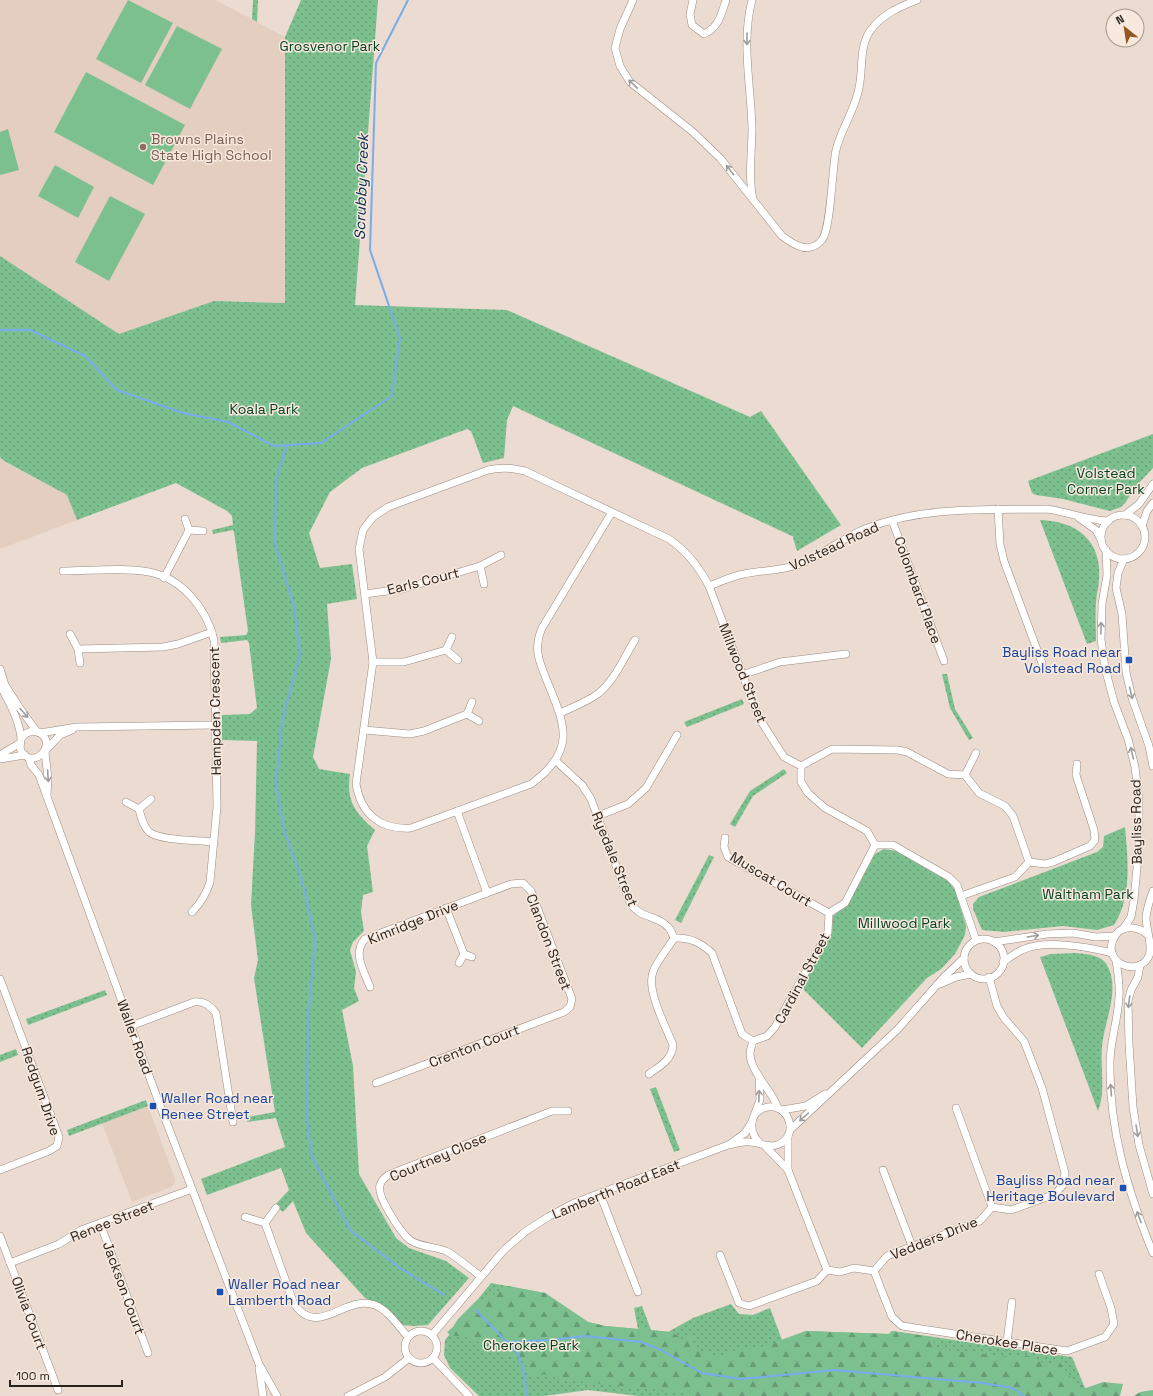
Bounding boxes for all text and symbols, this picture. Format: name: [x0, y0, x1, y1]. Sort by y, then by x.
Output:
north arrow: [1105, 8, 1145, 48]
text: N: [1113, 11, 1127, 27]
one-way arrow: [743, 32, 751, 45]
park label: Grosvenor Park: [280, 37, 381, 55]
one-way arrow: [628, 79, 638, 89]
place label: Browns Plains State High School: [151, 130, 272, 164]
water label: Scrubby Creek: [350, 132, 372, 240]
marker: Browns Plains State High School: [138, 142, 148, 152]
one-way arrow: [725, 165, 734, 176]
park label: Koala Park: [229, 400, 299, 418]
park label: Volstead Corner Park: [1067, 464, 1145, 498]
street label: Volstead Road: [786, 517, 882, 575]
street label: Colombard Place: [890, 534, 946, 646]
street label: Earls Court: [385, 563, 461, 599]
street label: Millwood Street: [715, 620, 771, 726]
one-way arrow: [1098, 622, 1105, 635]
place label: Bayliss Road near Volstead Road: [1002, 643, 1121, 677]
street label: Hampden Crescent: [205, 646, 225, 776]
marker: Bayliss Road near Volstead Road: [1124, 655, 1134, 665]
one-way arrow: [1128, 686, 1135, 699]
one-way arrow: [20, 708, 29, 719]
one-way arrow: [1127, 747, 1135, 760]
one-way arrow: [44, 769, 51, 782]
street label: Bayliss Road: [1126, 779, 1146, 865]
street label: Ryedale Street: [588, 809, 642, 909]
street label: Muscat Court: [727, 848, 815, 910]
park label: Waltham Park: [1042, 885, 1134, 903]
street label: Clandon Street: [522, 891, 576, 993]
street label: Kimridge Drive: [365, 896, 461, 948]
park label: Millwood Park: [858, 914, 951, 932]
street label: Cardinal Street: [770, 929, 834, 1027]
one-way arrow: [1026, 932, 1039, 940]
one-way arrow: [1125, 995, 1133, 1008]
street label: Waller Road: [113, 997, 157, 1077]
street label: Crenton Court: [426, 1020, 522, 1072]
street label: Redgum Drive: [17, 1044, 65, 1138]
one-way arrow: [1107, 1084, 1114, 1097]
place label: Waller Road near Renee Street: [161, 1089, 273, 1123]
one-way arrow: [756, 1090, 763, 1103]
marker: Waller Road near Renee Street: [148, 1101, 158, 1111]
one-way arrow: [798, 1113, 809, 1122]
one-way arrow: [1133, 1124, 1141, 1137]
street label: Courtney Close: [387, 1128, 489, 1186]
street label: Lamberth Road East: [549, 1155, 683, 1223]
place label: Bayliss Road near Heritage Boulevard: [986, 1171, 1115, 1205]
marker: Bayliss Road near Heritage Boulevard: [1118, 1183, 1128, 1193]
street label: Renee Street: [68, 1196, 156, 1246]
one-way arrow: [1135, 1211, 1143, 1223]
street label: Vedders Drive: [888, 1212, 980, 1264]
street label: Jackson Court: [99, 1239, 149, 1337]
street label: Olivia Court: [7, 1274, 51, 1352]
place label: Waller Road near Lamberth Road: [228, 1275, 340, 1309]
marker: Waller Road near Lamberth Road: [215, 1287, 225, 1297]
street label: Cherokee Place: [955, 1325, 1059, 1359]
park label: Cherokee Park: [483, 1336, 579, 1354]
scale bar: [10, 1362, 122, 1388]
text: 100 m: [16, 1368, 50, 1384]

